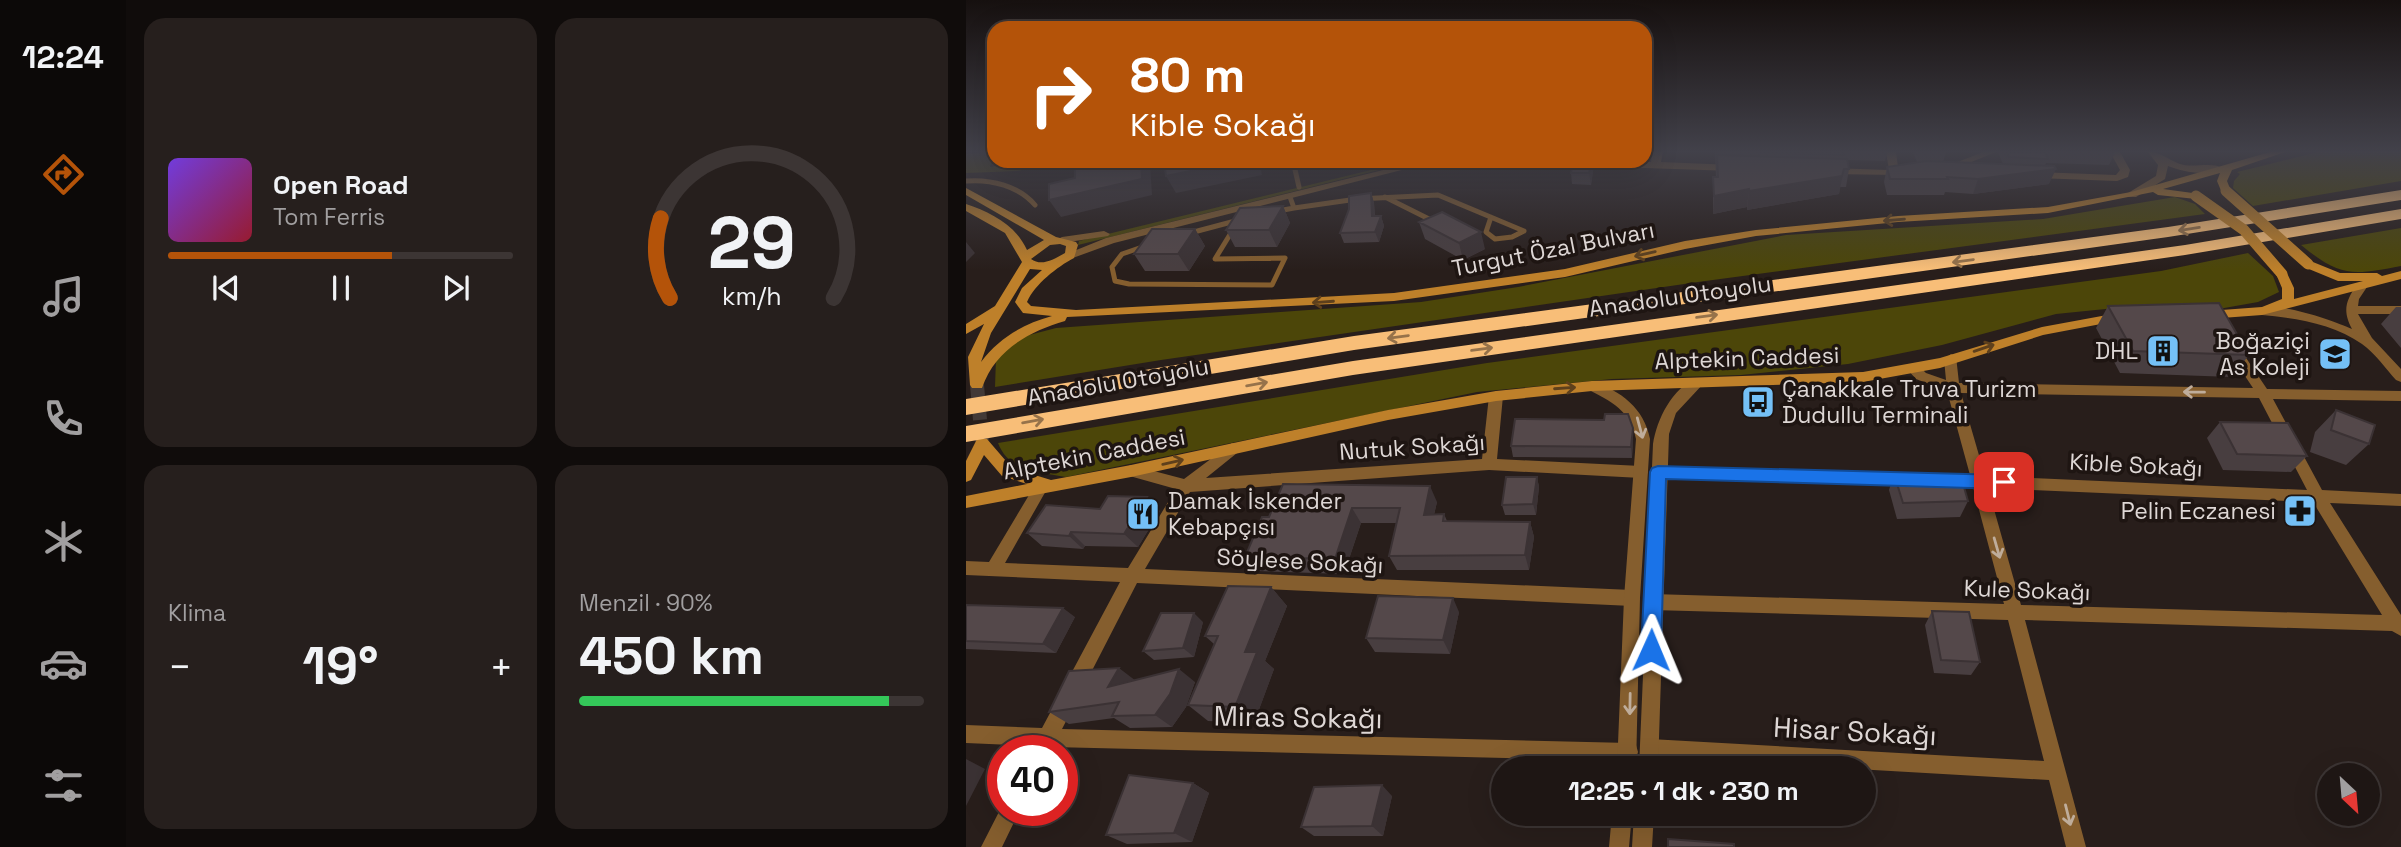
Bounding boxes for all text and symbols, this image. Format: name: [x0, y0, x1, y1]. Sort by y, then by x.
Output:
text: 12:24: [22, 37, 104, 77]
text: 80 m: [1130, 44, 1245, 106]
icon: right: [1015, 49, 1106, 140]
text: Kible Sokağı: [1130, 105, 1316, 145]
icon: directions: [39, 150, 88, 199]
text: Open Road: [273, 168, 409, 202]
text: 29: [708, 197, 795, 290]
text: Tom Ferris: [273, 202, 385, 232]
one-way arrow: [1883, 214, 1906, 227]
street label: Turgut Özal Bulvarı: [1449, 215, 1657, 283]
one-way arrow: [2178, 223, 2200, 236]
one-way arrow: [1634, 248, 1657, 262]
one-way arrow: [1952, 255, 1975, 268]
street label: Anadolu Otoyolu: [1587, 268, 1773, 324]
icon: previous: [207, 269, 245, 307]
icon: pause: [322, 269, 360, 307]
icon: next: [437, 269, 475, 307]
icon: music: [39, 272, 88, 321]
text: km/h: [722, 280, 781, 312]
one-way arrow: [1312, 296, 1335, 309]
one-way arrow: [1696, 310, 1718, 323]
place label: Boğaziçi As Koleji: [2216, 326, 2310, 382]
one-way arrow: [1387, 331, 1410, 344]
building icon: DHL: [2144, 332, 2182, 370]
school or university icon: Boğaziçi As Koleji: [2316, 335, 2354, 373]
place label: DHL: [2095, 336, 2138, 366]
street label: Alptekin Caddesi: [1654, 340, 1840, 376]
one-way arrow: [1973, 341, 1995, 354]
one-way arrow: [1470, 342, 1493, 355]
street label: Anadolu Otoyolu: [1025, 351, 1211, 413]
place label: Çanakkale Truva Turizm Dudullu Terminali: [1782, 374, 2037, 430]
one-way arrow: [1246, 377, 1268, 390]
one-way arrow: [1553, 381, 1575, 394]
bus stop icon: Çanakkale Truva Turizm Dudullu Terminali: [1739, 383, 1777, 421]
one-way arrow: [2183, 385, 2206, 399]
icon: phone: [39, 394, 88, 443]
one-way arrow: [1021, 414, 1044, 428]
one-way arrow: [1634, 417, 1647, 439]
street label: Alptekin Caddesi: [1000, 422, 1188, 486]
street label: Nutuk Sokağı: [1338, 427, 1486, 467]
street label: Kible Sokağı: [2069, 447, 2203, 483]
pin: [1974, 452, 2034, 512]
one-way arrow: [1161, 455, 1184, 468]
icon: arrive: [1985, 463, 2023, 501]
place label: Damak İskender Kebapçısı: [1168, 486, 1342, 542]
pharmacy icon: Pelin Eczanesi: [2281, 492, 2319, 530]
restaurant icon: Damak İskender Kebapçısı: [1124, 495, 1162, 533]
place label: Pelin Eczanesi: [2121, 496, 2276, 526]
icon: climate: [39, 517, 88, 566]
one-way arrow: [1991, 536, 2004, 559]
street label: Söylese Sokağı: [1216, 542, 1384, 580]
street label: Kule Sokağı: [1963, 573, 2091, 607]
text: Menzil · 90%: [579, 588, 713, 618]
text: Klima: [168, 598, 226, 628]
position arrow: [1614, 613, 1688, 687]
text: 450 km: [579, 623, 764, 689]
text: 19°: [302, 633, 379, 699]
icon: car: [39, 639, 88, 688]
text: −: [168, 643, 192, 691]
text: +: [489, 643, 513, 691]
one-way arrow: [1623, 692, 1636, 715]
street label: Miras Sokağı: [1213, 698, 1383, 736]
street label: Hisar Sokağı: [1772, 709, 1938, 753]
speed limit sign: 40: [987, 735, 1078, 826]
icon: filters: [39, 761, 88, 810]
north arrow: [2317, 763, 2380, 826]
map controls: [2317, 763, 2380, 826]
text: 12:25 · 1 dk · 230 m: [1568, 774, 1799, 808]
one-way arrow: [2062, 803, 2075, 826]

